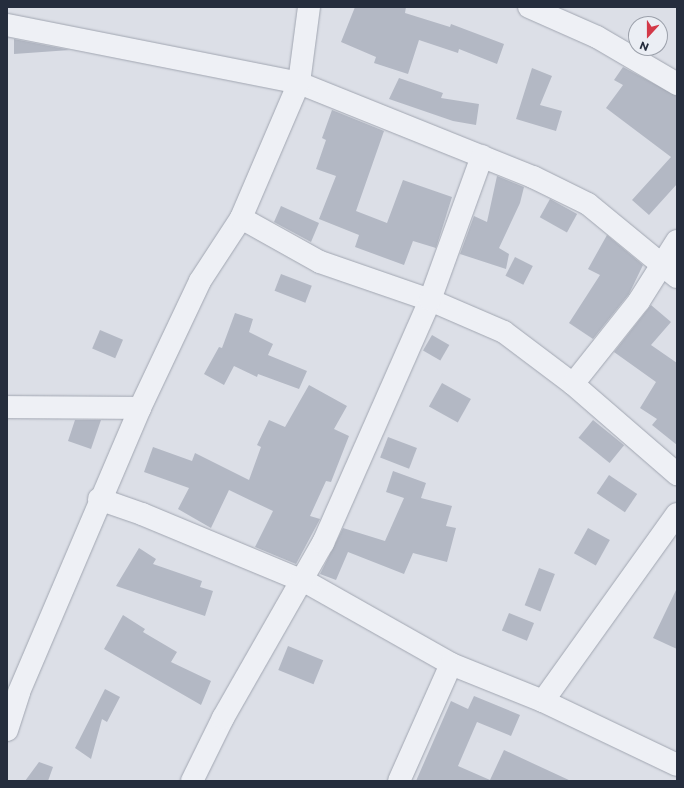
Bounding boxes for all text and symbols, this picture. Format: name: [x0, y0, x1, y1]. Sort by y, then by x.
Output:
north arrow: [628, 16, 668, 56]
text: N: [637, 38, 651, 54]

